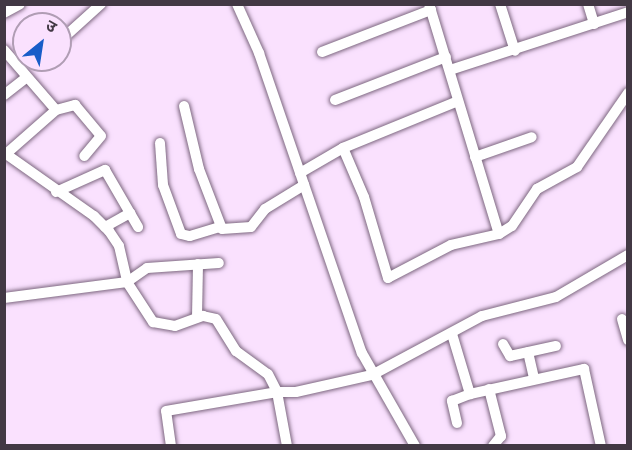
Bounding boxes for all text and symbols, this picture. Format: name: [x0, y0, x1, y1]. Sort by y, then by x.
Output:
north arrow: [12, 12, 72, 72]
text: उ: [41, 16, 60, 39]

